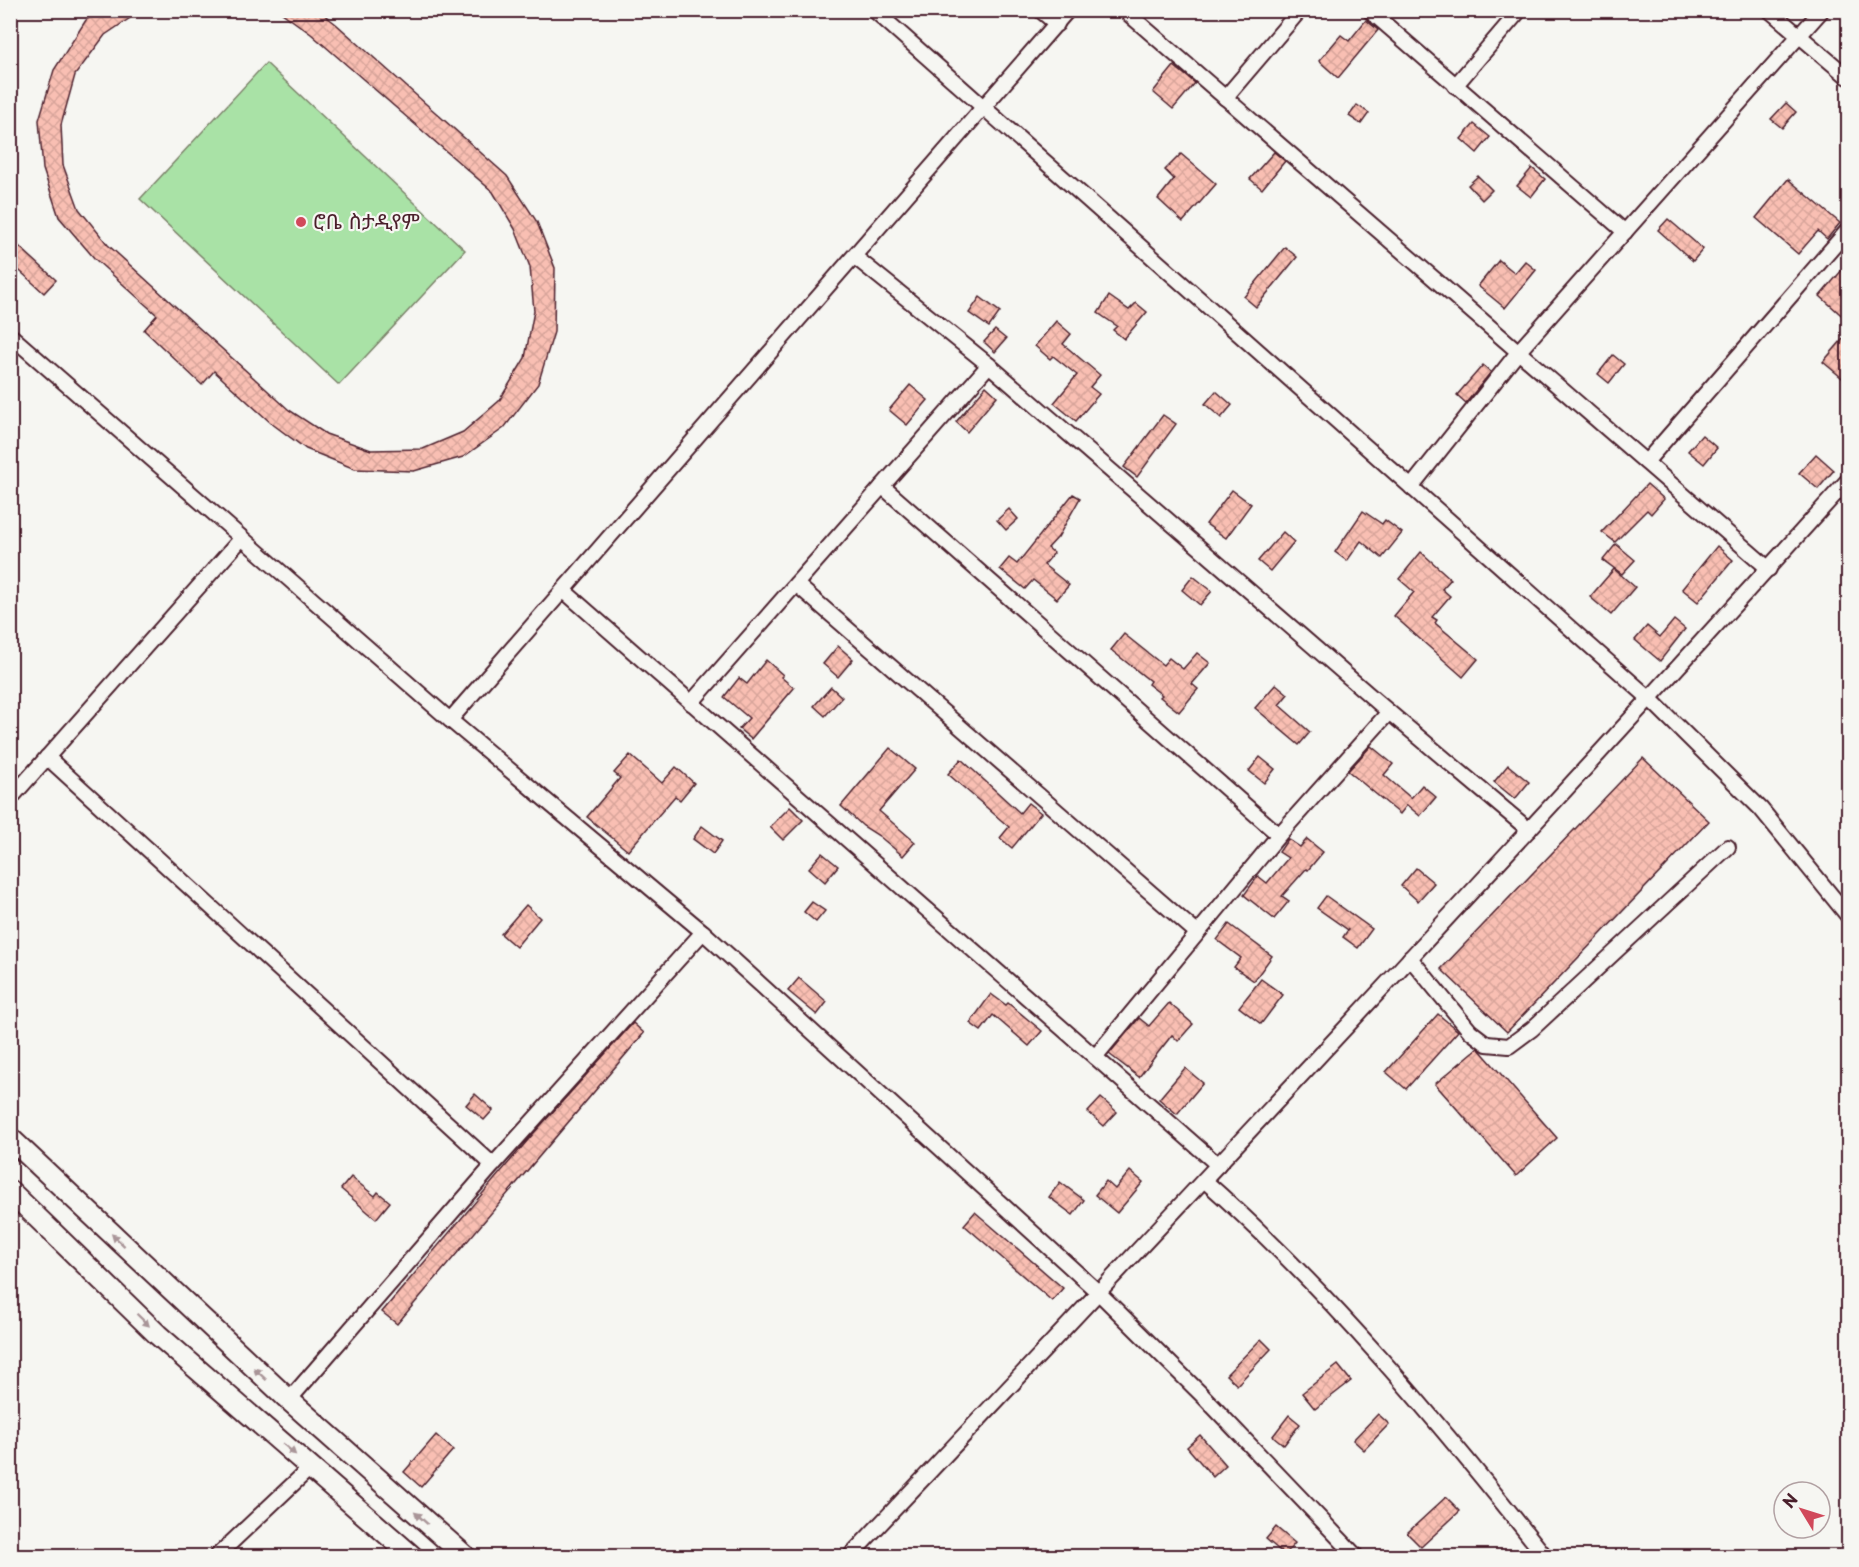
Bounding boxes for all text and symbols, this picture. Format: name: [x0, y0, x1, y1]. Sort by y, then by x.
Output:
place label: ሮቤ ስታዲየም: [313, 204, 420, 236]
marker: ሮቤ ስታዲየም: [294, 215, 308, 229]
one-way arrow: [112, 1233, 126, 1247]
one-way arrow: [135, 1313, 150, 1327]
one-way arrow: [254, 1367, 268, 1381]
one-way arrow: [281, 1442, 296, 1455]
north arrow: [1772, 1480, 1832, 1540]
text: N: [1776, 1488, 1803, 1513]
one-way arrow: [414, 1512, 429, 1525]

